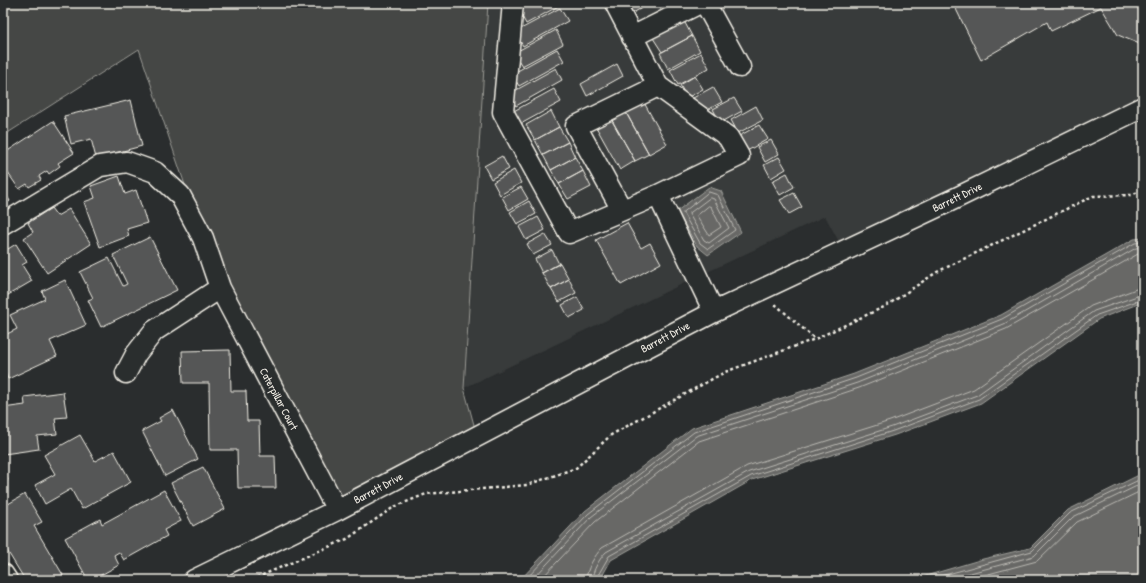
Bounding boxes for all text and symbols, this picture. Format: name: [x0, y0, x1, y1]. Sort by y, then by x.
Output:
street label: Barrett Drive: [930, 179, 985, 215]
street label: Barrett Drive: [638, 318, 692, 356]
street label: Caterpillar Court: [257, 365, 301, 433]
street label: Barrett Drive: [351, 469, 405, 507]

